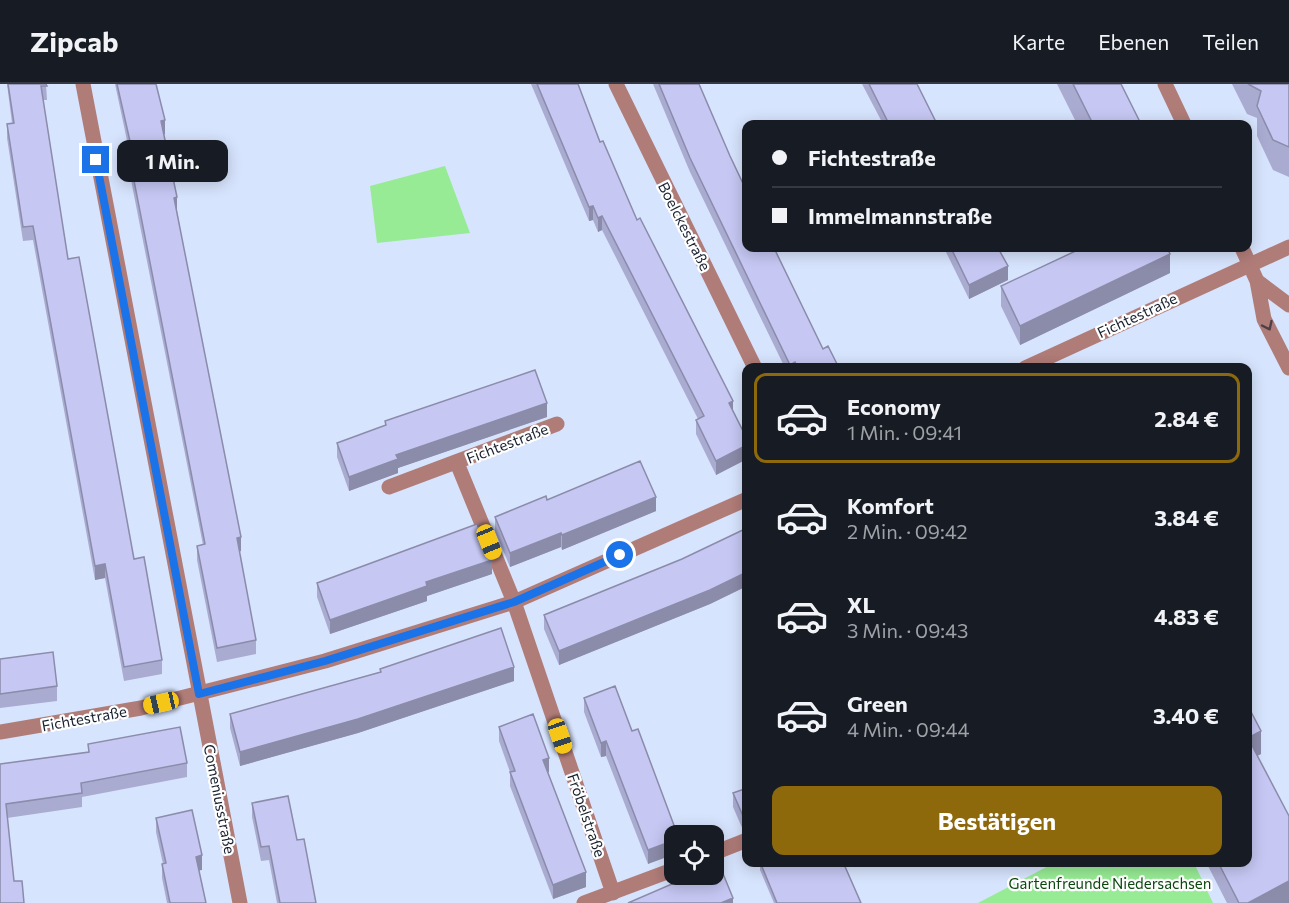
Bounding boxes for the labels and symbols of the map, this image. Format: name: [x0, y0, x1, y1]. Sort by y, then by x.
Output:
callout: 1 Min.: [117, 139, 228, 181]
route end: [82, 146, 109, 173]
street label: Boelckestraße: [655, 179, 715, 273]
street label: Fichtestraße: [1094, 289, 1180, 341]
one-way arrow: [1261, 320, 1273, 331]
street label: Fichtestraße: [464, 419, 550, 467]
car: [474, 522, 504, 562]
route start: [606, 541, 633, 568]
car: [141, 690, 181, 716]
street label: Fichtestraße: [40, 702, 128, 734]
car: [546, 716, 574, 756]
street label: Comeniusstraße: [201, 743, 239, 856]
street label: Fröbelstraße: [564, 771, 610, 859]
park label: Gartenfreunde Niedersachsen: [1009, 874, 1211, 892]

